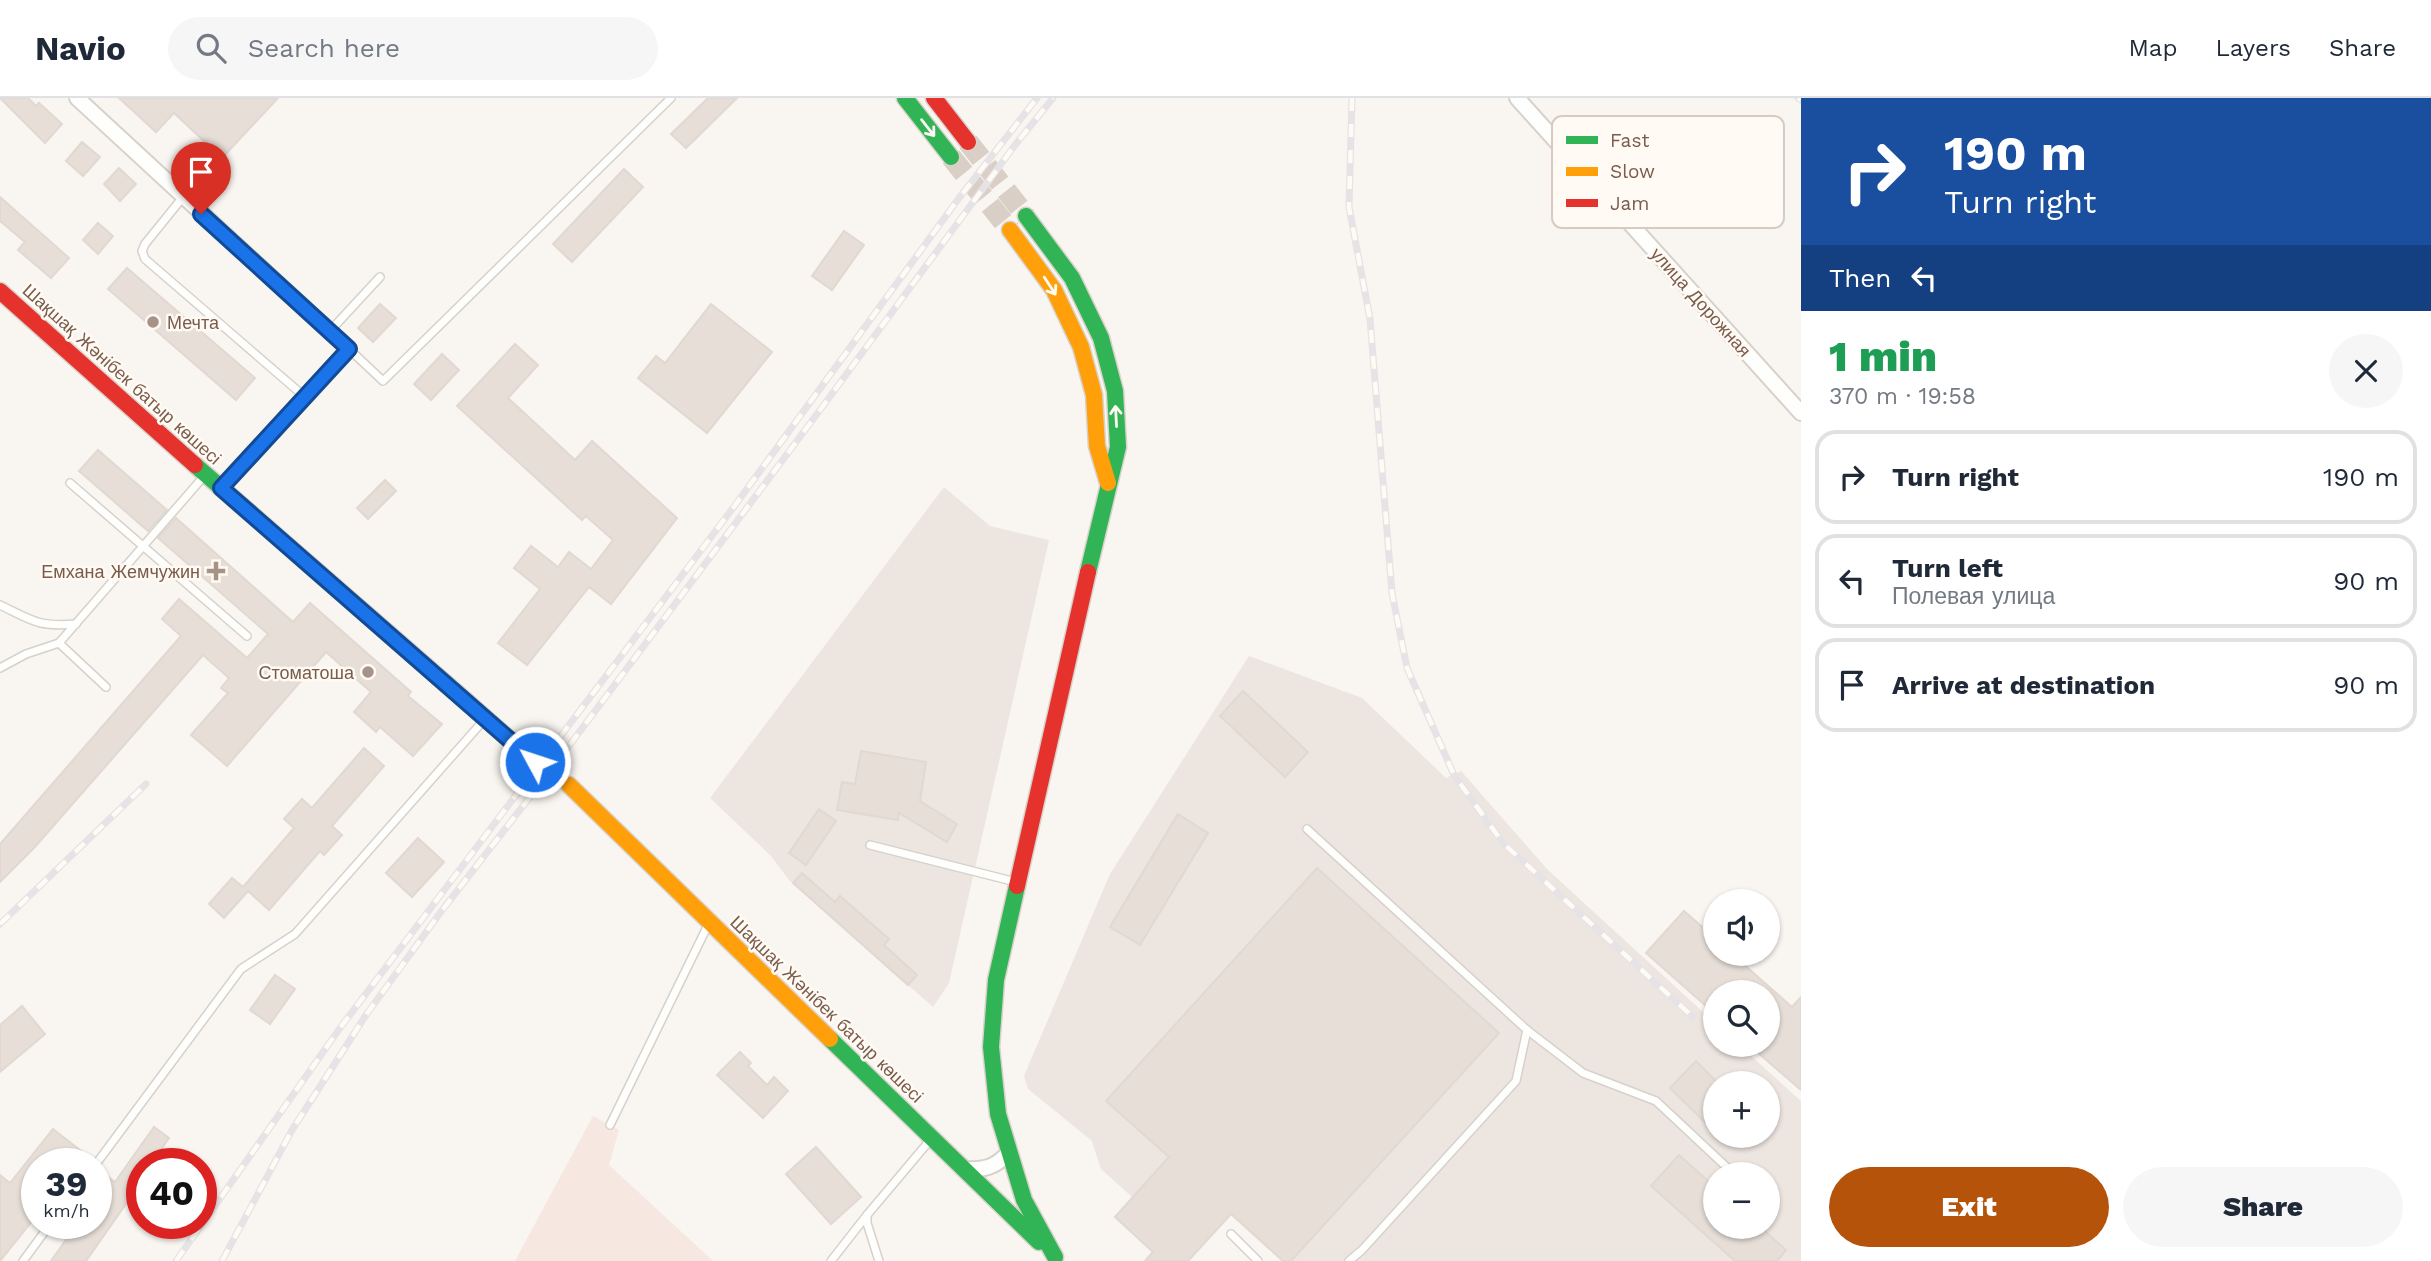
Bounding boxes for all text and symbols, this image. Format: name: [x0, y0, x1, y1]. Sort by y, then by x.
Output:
search box: [168, 17, 658, 80]
text: Navio: [35, 29, 126, 68]
icon: search: [192, 29, 230, 67]
text: Search here: [248, 33, 400, 63]
text: Map: [2129, 34, 2177, 62]
text: Layers: [2215, 34, 2291, 62]
text: Share: [2329, 34, 2396, 62]
legend: [1552, 116, 1784, 228]
one-way arrow: [920, 118, 936, 136]
text: 190 m: [1944, 124, 2087, 182]
icon: right: [1829, 126, 1920, 217]
text: Fast: [1610, 129, 1649, 152]
pin: [171, 142, 231, 214]
icon: arrive: [182, 153, 220, 191]
text: Slow: [1610, 160, 1655, 183]
text: Turn right: [1944, 183, 2096, 221]
text: Jam: [1610, 192, 1649, 215]
street label: улица Дорожная: [1646, 243, 1756, 361]
icon: left: [1905, 259, 1943, 297]
text: Then: [1829, 263, 1891, 293]
one-way arrow: [1042, 276, 1057, 295]
street label: Шақшақ Жәнібек батыр көшесі: [18, 279, 226, 469]
place label: Мечта: [167, 312, 220, 333]
marker: Мечта: [145, 314, 161, 330]
text: 1 min: [1829, 332, 1937, 381]
button: close: [2329, 334, 2403, 408]
text: 370 m · 19:58: [1829, 383, 1976, 410]
one-way arrow: [1110, 405, 1123, 428]
icon: right: [1833, 458, 1871, 496]
text: Turn right: [1892, 462, 2019, 492]
text: 190 m: [2323, 462, 2399, 492]
text: Turn left: [1892, 553, 2003, 583]
place label: Емхана Жемчужин: [41, 561, 200, 582]
marker: Емхана Жемчужин: [206, 561, 226, 581]
icon: left: [1833, 562, 1871, 600]
text: 90 m: [2333, 566, 2399, 596]
text: Полевая улица: [1892, 583, 2055, 610]
place label: Стоматоша: [258, 662, 355, 683]
marker: Стоматоша: [360, 664, 376, 680]
icon: arrive: [1833, 666, 1871, 704]
text: Arrive at destination: [1892, 670, 2155, 700]
text: 90 m: [2333, 670, 2399, 700]
position arrow: [498, 725, 572, 799]
map controls: [1703, 889, 1780, 1239]
button: sound: [1703, 889, 1780, 966]
street label: Шақшақ Жәнібек батыр көшесі: [726, 911, 928, 1107]
button: search: [1703, 980, 1780, 1057]
button: +: [1703, 1071, 1780, 1148]
speed limit sign: 40: [126, 1148, 217, 1239]
button: −: [1703, 1162, 1780, 1239]
text: 39: [45, 1163, 88, 1205]
button: Exit: [1829, 1167, 2109, 1247]
button: Share: [2123, 1167, 2403, 1247]
text: km/h: [43, 1200, 90, 1221]

